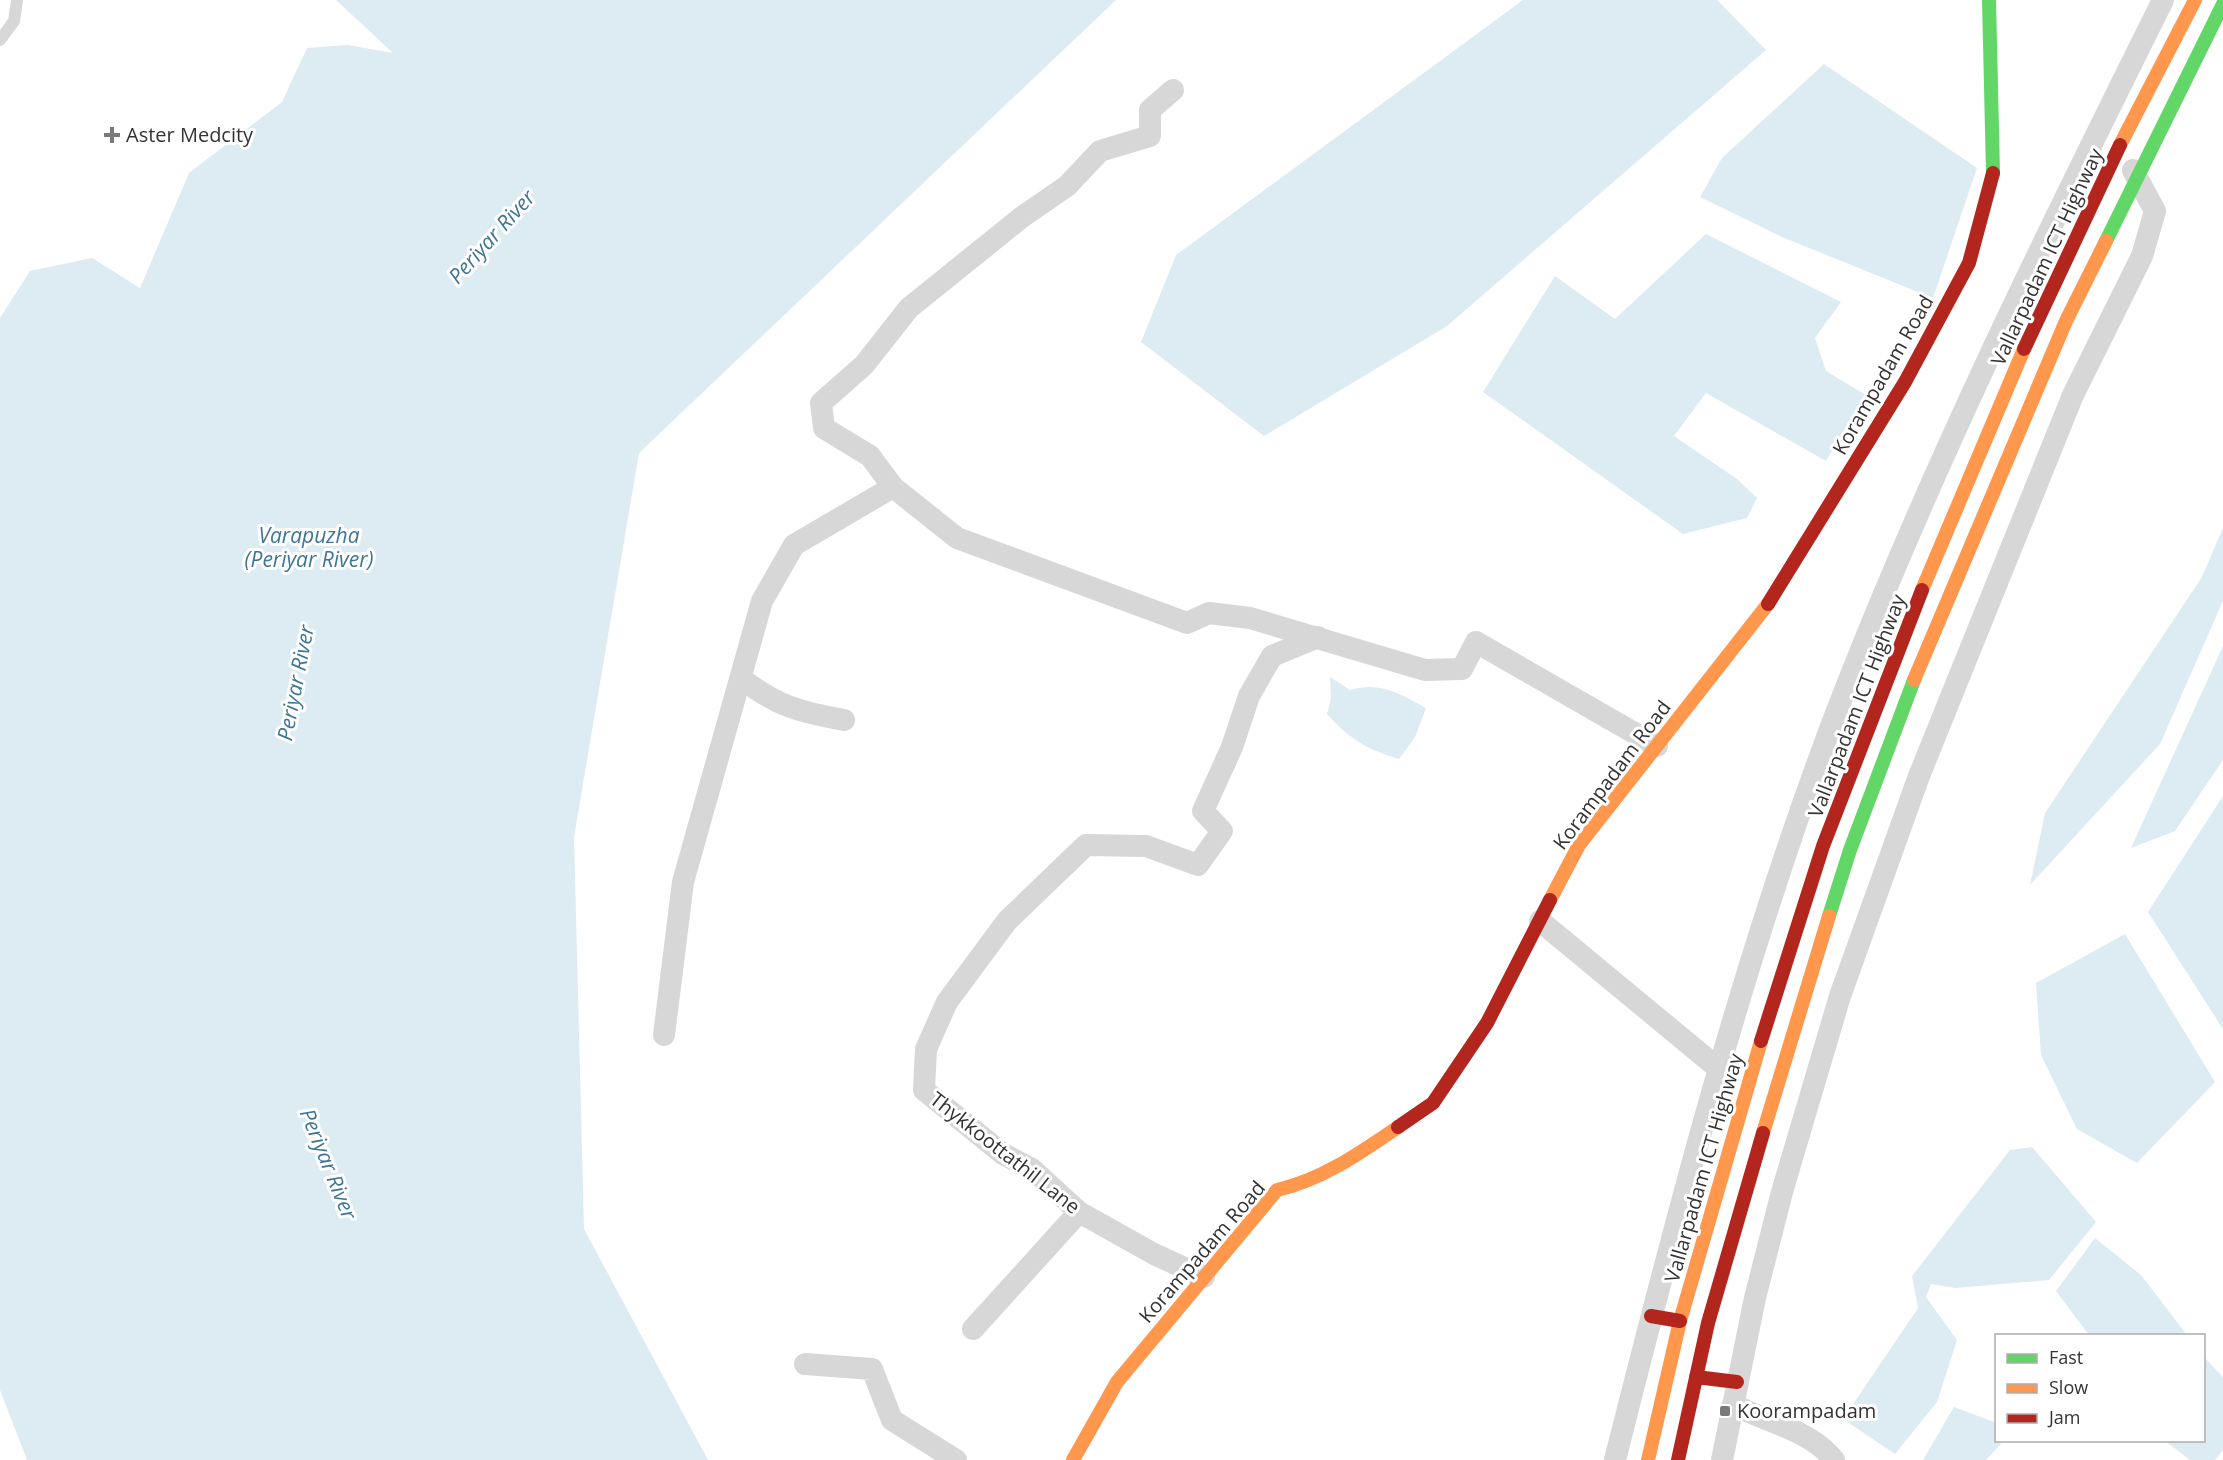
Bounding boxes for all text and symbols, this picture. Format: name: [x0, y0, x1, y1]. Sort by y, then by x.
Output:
place label: Aster Medcity: [126, 121, 254, 148]
marker: Aster Medcity: [103, 126, 121, 144]
street label: Vallarpadam ICT Highway: [1984, 143, 2109, 370]
water label: Periyar River: [442, 183, 541, 289]
street label: Korampadam Road: [1826, 290, 1939, 460]
water label: Varapuzha (Periyar River): [245, 521, 373, 573]
street label: Vallarpadam ICT Highway: [1802, 590, 1912, 821]
water label: Periyar River: [270, 622, 320, 743]
street label: Korampadam Road: [1547, 695, 1677, 855]
street label: Vallarpadam ICT Highway: [1658, 1049, 1749, 1285]
street label: Thykkoottathil Lane: [925, 1085, 1086, 1220]
water label: Periyar River: [294, 1104, 364, 1224]
street label: Korampadam Road: [1132, 1175, 1271, 1329]
legend: [1995, 1334, 2205, 1442]
text: Fast: [2049, 1345, 2083, 1369]
text: Slow: [2049, 1375, 2088, 1399]
place label: Koorampadam: [1737, 1397, 1876, 1424]
marker: Koorampadam: [1718, 1404, 1732, 1418]
text: Jam: [2047, 1405, 2081, 1429]

